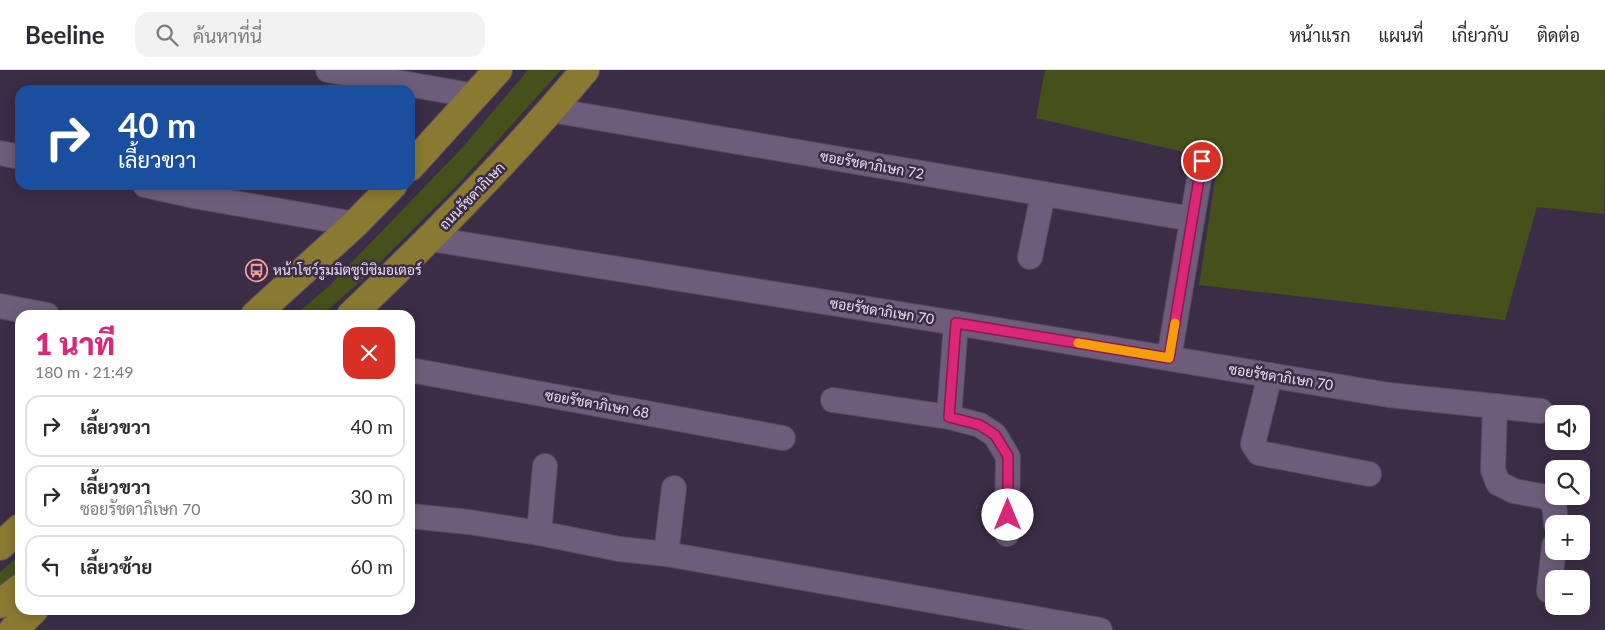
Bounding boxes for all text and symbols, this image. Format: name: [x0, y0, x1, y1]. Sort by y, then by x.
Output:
search box: [135, 12, 485, 57]
text: Beeline: [25, 20, 105, 49]
icon: search: [153, 21, 181, 49]
text: ค้นหาที่นี่: [193, 24, 262, 47]
text: หน้าแรก: [1289, 24, 1351, 46]
text: แผนที่: [1379, 24, 1423, 46]
text: เกี่ยวกับ: [1451, 24, 1509, 46]
text: ติดต่อ: [1537, 24, 1580, 46]
text: 40 m: [118, 103, 196, 145]
icon: right: [35, 105, 100, 170]
pin: [1181, 140, 1223, 182]
text: เลี้ยวขวา: [118, 146, 196, 173]
street label: ซอยรัชดาภิเษก 72: [819, 147, 926, 182]
icon: arrive: [1188, 147, 1216, 175]
street label: ถนนรัชดาภิเษก: [435, 159, 508, 233]
bus stop icon: หน้าโชว์รูมมิตซูบิชิมอเตอร์: [245, 258, 269, 282]
place label: หน้าโชว์รูมมิตซูบิชิมอเตอร์: [273, 261, 422, 280]
street label: ซอยรัชดาภิเษก 70: [829, 294, 936, 327]
text: 1 นาที: [35, 325, 115, 361]
button: close: [343, 327, 395, 379]
street label: ซอยรัชดาภิเษก 70: [1228, 360, 1335, 393]
text: 180 m · 21:49: [35, 362, 134, 381]
street label: ซอยรัชดาภิเษก 68: [544, 386, 651, 421]
map controls: [1545, 405, 1590, 615]
button: sound: [1545, 405, 1590, 450]
icon: right: [37, 412, 65, 440]
text: เลี้ยวขวา: [80, 415, 151, 438]
text: 40 m: [350, 415, 393, 438]
button: search: [1545, 460, 1590, 505]
text: เลี้ยวขวา: [80, 475, 151, 498]
icon: right: [37, 482, 65, 510]
text: 30 m: [350, 485, 393, 508]
position arrow: [981, 488, 1033, 540]
text: ซอยรัชดาภิเษก 70: [80, 499, 201, 518]
button: +: [1545, 515, 1590, 560]
icon: left: [37, 552, 65, 580]
text: เลี้ยวซ้าย: [80, 555, 152, 578]
text: 60 m: [350, 555, 393, 578]
button: −: [1545, 570, 1590, 615]

